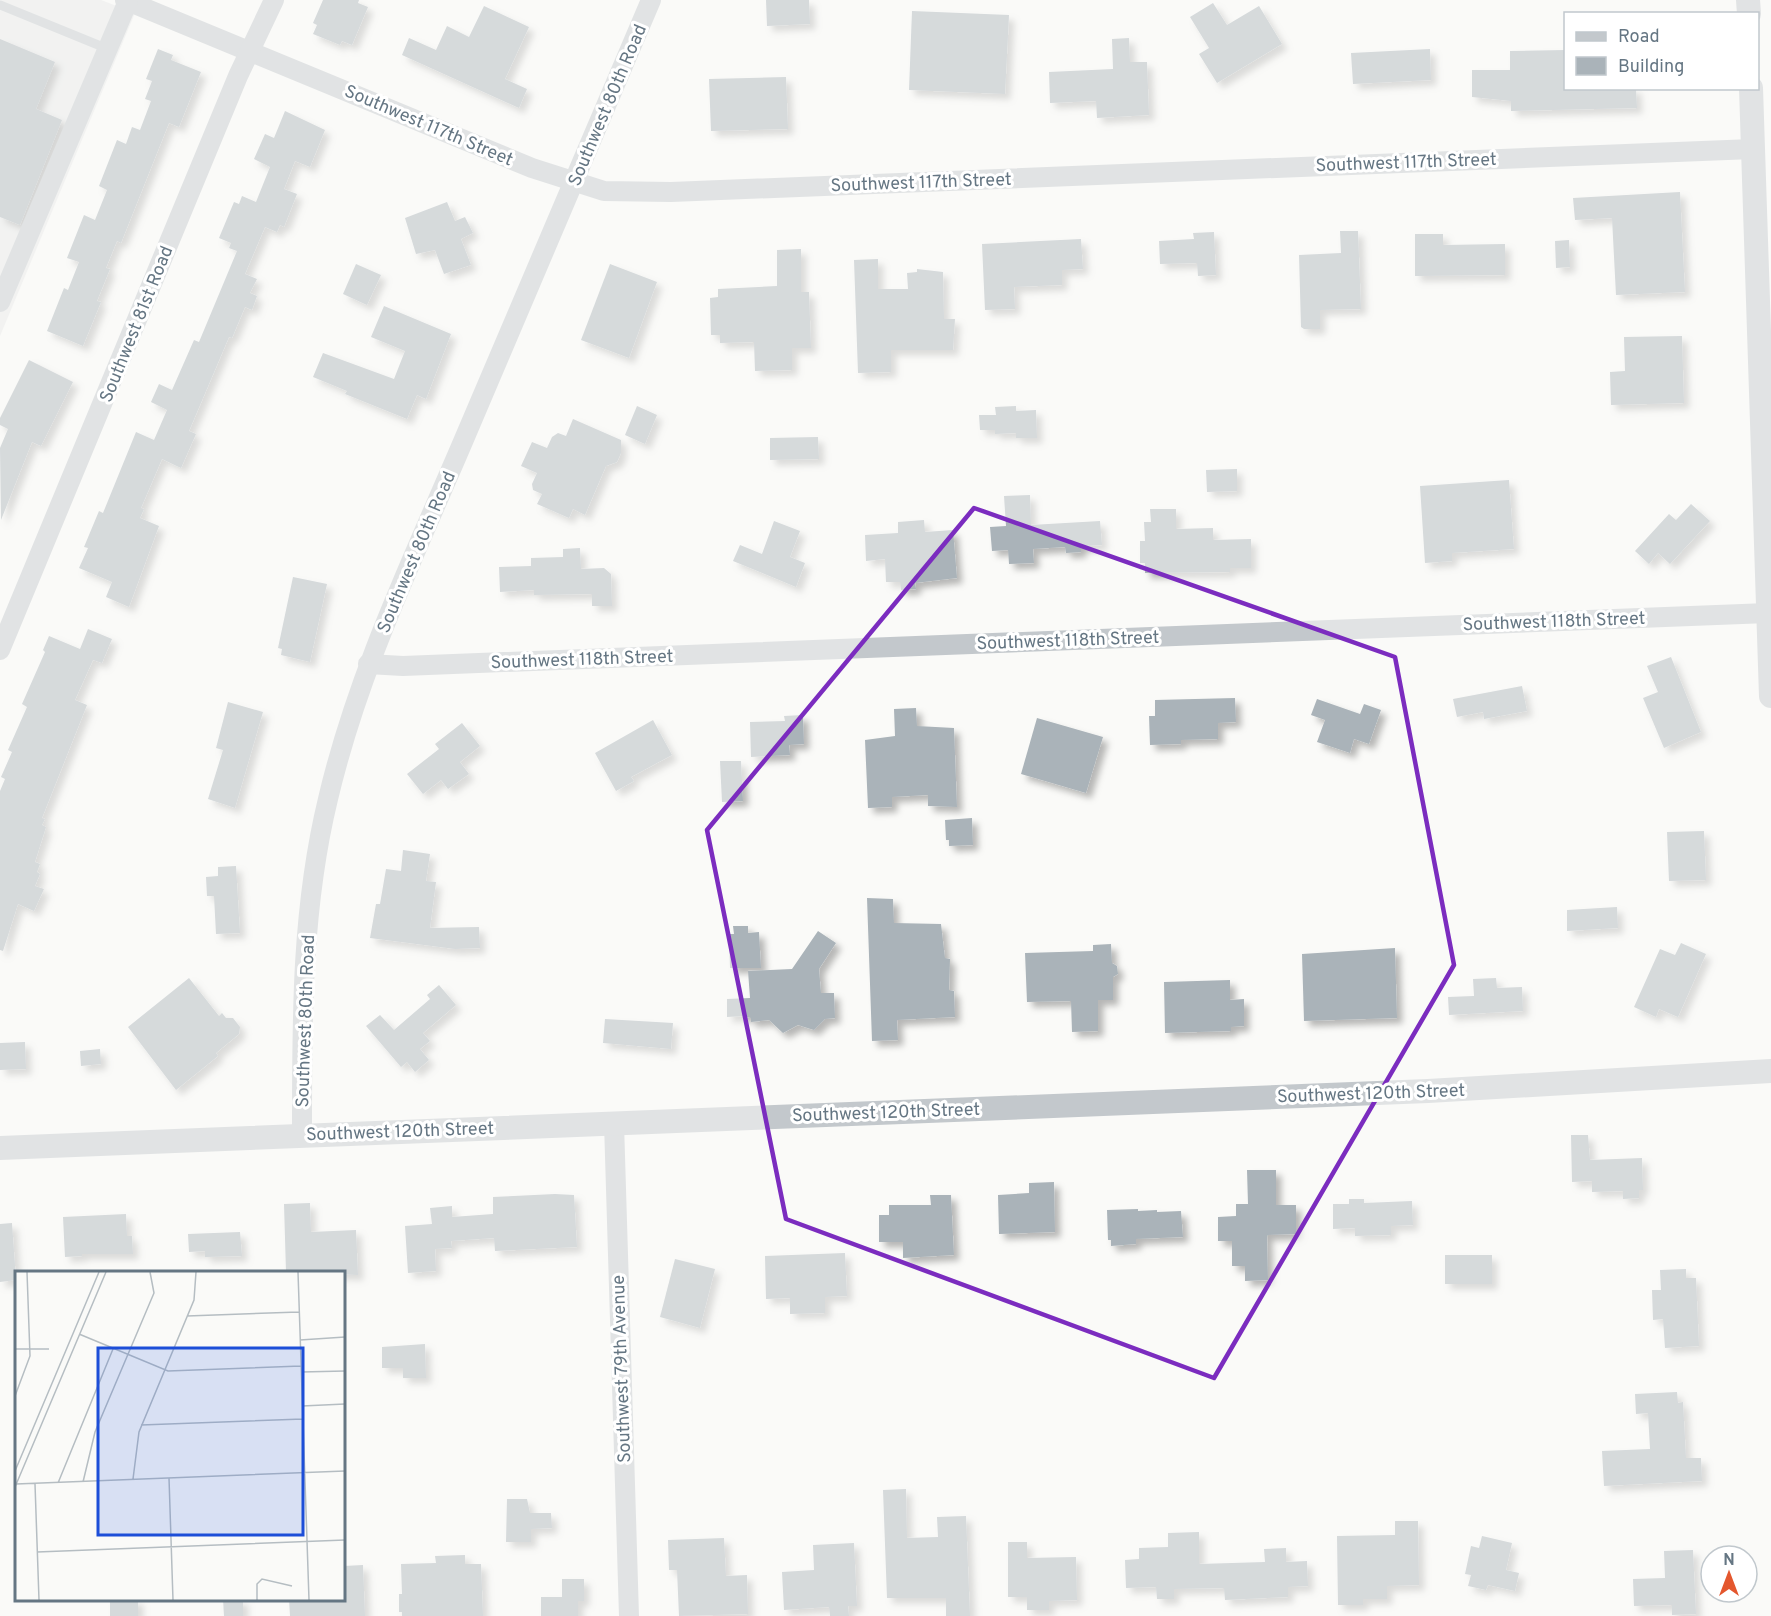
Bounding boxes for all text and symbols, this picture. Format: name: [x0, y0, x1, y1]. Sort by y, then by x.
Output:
legend: [1564, 12, 1759, 90]
street label: Southwest 80th Road: [564, 21, 653, 190]
text: Road: [1618, 26, 1660, 49]
text: Building: [1618, 56, 1684, 79]
street label: Southwest 117th Street: [341, 80, 516, 172]
street label: Southwest 117th Street: [1315, 149, 1497, 178]
street label: Southwest 117th Street: [830, 169, 1012, 198]
street label: Southwest 81st Road: [95, 243, 179, 406]
street label: Southwest 80th Road: [373, 468, 462, 637]
street label: Southwest 118th Street: [1462, 608, 1646, 637]
street label: Southwest 118th Street: [976, 627, 1160, 656]
street label: Southwest 118th Street: [490, 646, 674, 675]
street label: Southwest 80th Road: [292, 934, 321, 1108]
street label: Southwest 120th Street: [1277, 1080, 1465, 1109]
street label: Southwest 120th Street: [792, 1099, 980, 1128]
street label: Southwest 120th Street: [306, 1118, 494, 1147]
inset map: [15, 1271, 345, 1601]
street label: Southwest 79th Avenue: [608, 1274, 637, 1463]
north arrow: [1699, 1544, 1759, 1604]
text: N: [1723, 1551, 1735, 1571]

